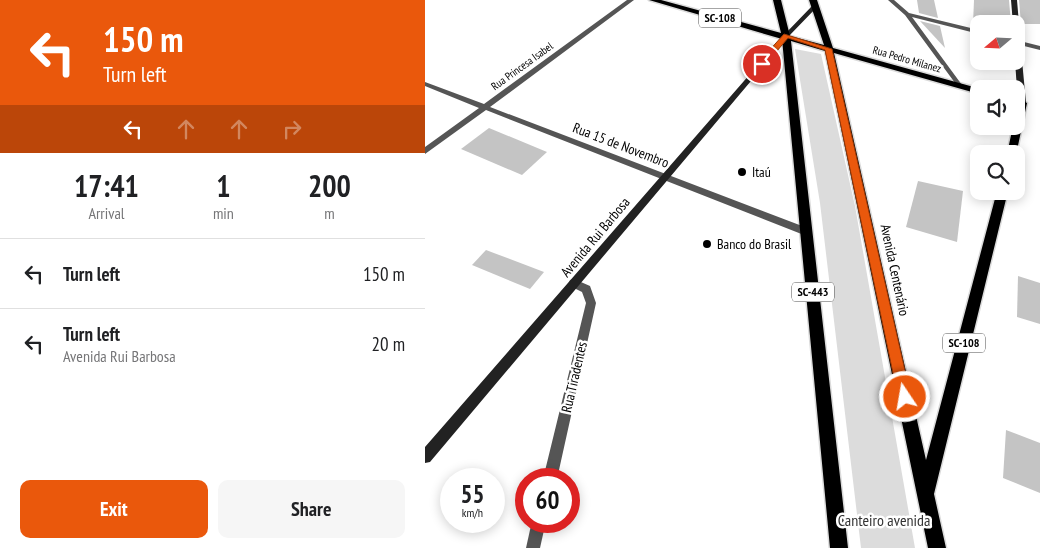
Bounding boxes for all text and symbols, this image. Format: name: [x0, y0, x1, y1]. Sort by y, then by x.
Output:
road number: SC-108: [699, 8, 741, 28]
north arrow: [970, 15, 1025, 70]
map controls: [970, 15, 1025, 200]
text: 150 m: [103, 16, 184, 62]
icon: left: [20, 20, 85, 85]
street label: Rua Princesa Isabel: [488, 39, 556, 93]
pin: [741, 43, 783, 85]
street label: Rua Pedro Milanez: [871, 43, 943, 75]
icon: arrive: [748, 50, 776, 78]
text: Turn left: [103, 60, 167, 88]
button: sound: [970, 80, 1025, 135]
icon: left: [119, 115, 147, 143]
icon: ahead: [172, 115, 200, 143]
icon: ahead: [225, 115, 253, 143]
icon: right: [278, 115, 306, 143]
street label: Rua 15 de Novembro: [570, 118, 672, 172]
button: search: [970, 145, 1025, 200]
place label: Itaú: [752, 163, 771, 181]
text: 17:41: [74, 166, 139, 205]
text: 1: [216, 166, 231, 205]
text: 200: [308, 166, 351, 205]
marker: Itaú: [736, 166, 748, 178]
street label: Avenida Rui Barbosa: [556, 193, 634, 281]
text: Arrival: [88, 203, 125, 223]
text: min: [213, 203, 234, 223]
text: m: [324, 203, 335, 223]
street label: Avenida Centenário: [876, 222, 914, 318]
place label: Banco do Brasil: [717, 235, 792, 253]
marker: Banco do Brasil: [701, 238, 713, 250]
icon: left: [20, 260, 48, 288]
text: Turn left: [63, 262, 120, 286]
text: 150 m: [363, 262, 405, 286]
road number: SC-443: [792, 282, 834, 302]
text: Turn left: [63, 322, 120, 346]
icon: left: [20, 330, 48, 358]
text: 20 m: [372, 332, 405, 356]
road number: SC-108: [943, 333, 985, 352]
street label: Rua Tiradentes: [557, 340, 591, 414]
text: Avenida Rui Barbosa: [63, 346, 176, 366]
position arrow: [878, 370, 930, 422]
speed limit sign: 60: [515, 468, 580, 533]
text: 55: [461, 478, 484, 510]
button: Exit: [20, 480, 208, 538]
button: Share: [218, 480, 405, 538]
text: km/h: [462, 505, 483, 520]
park label: Canteiro avenida: [838, 510, 930, 530]

